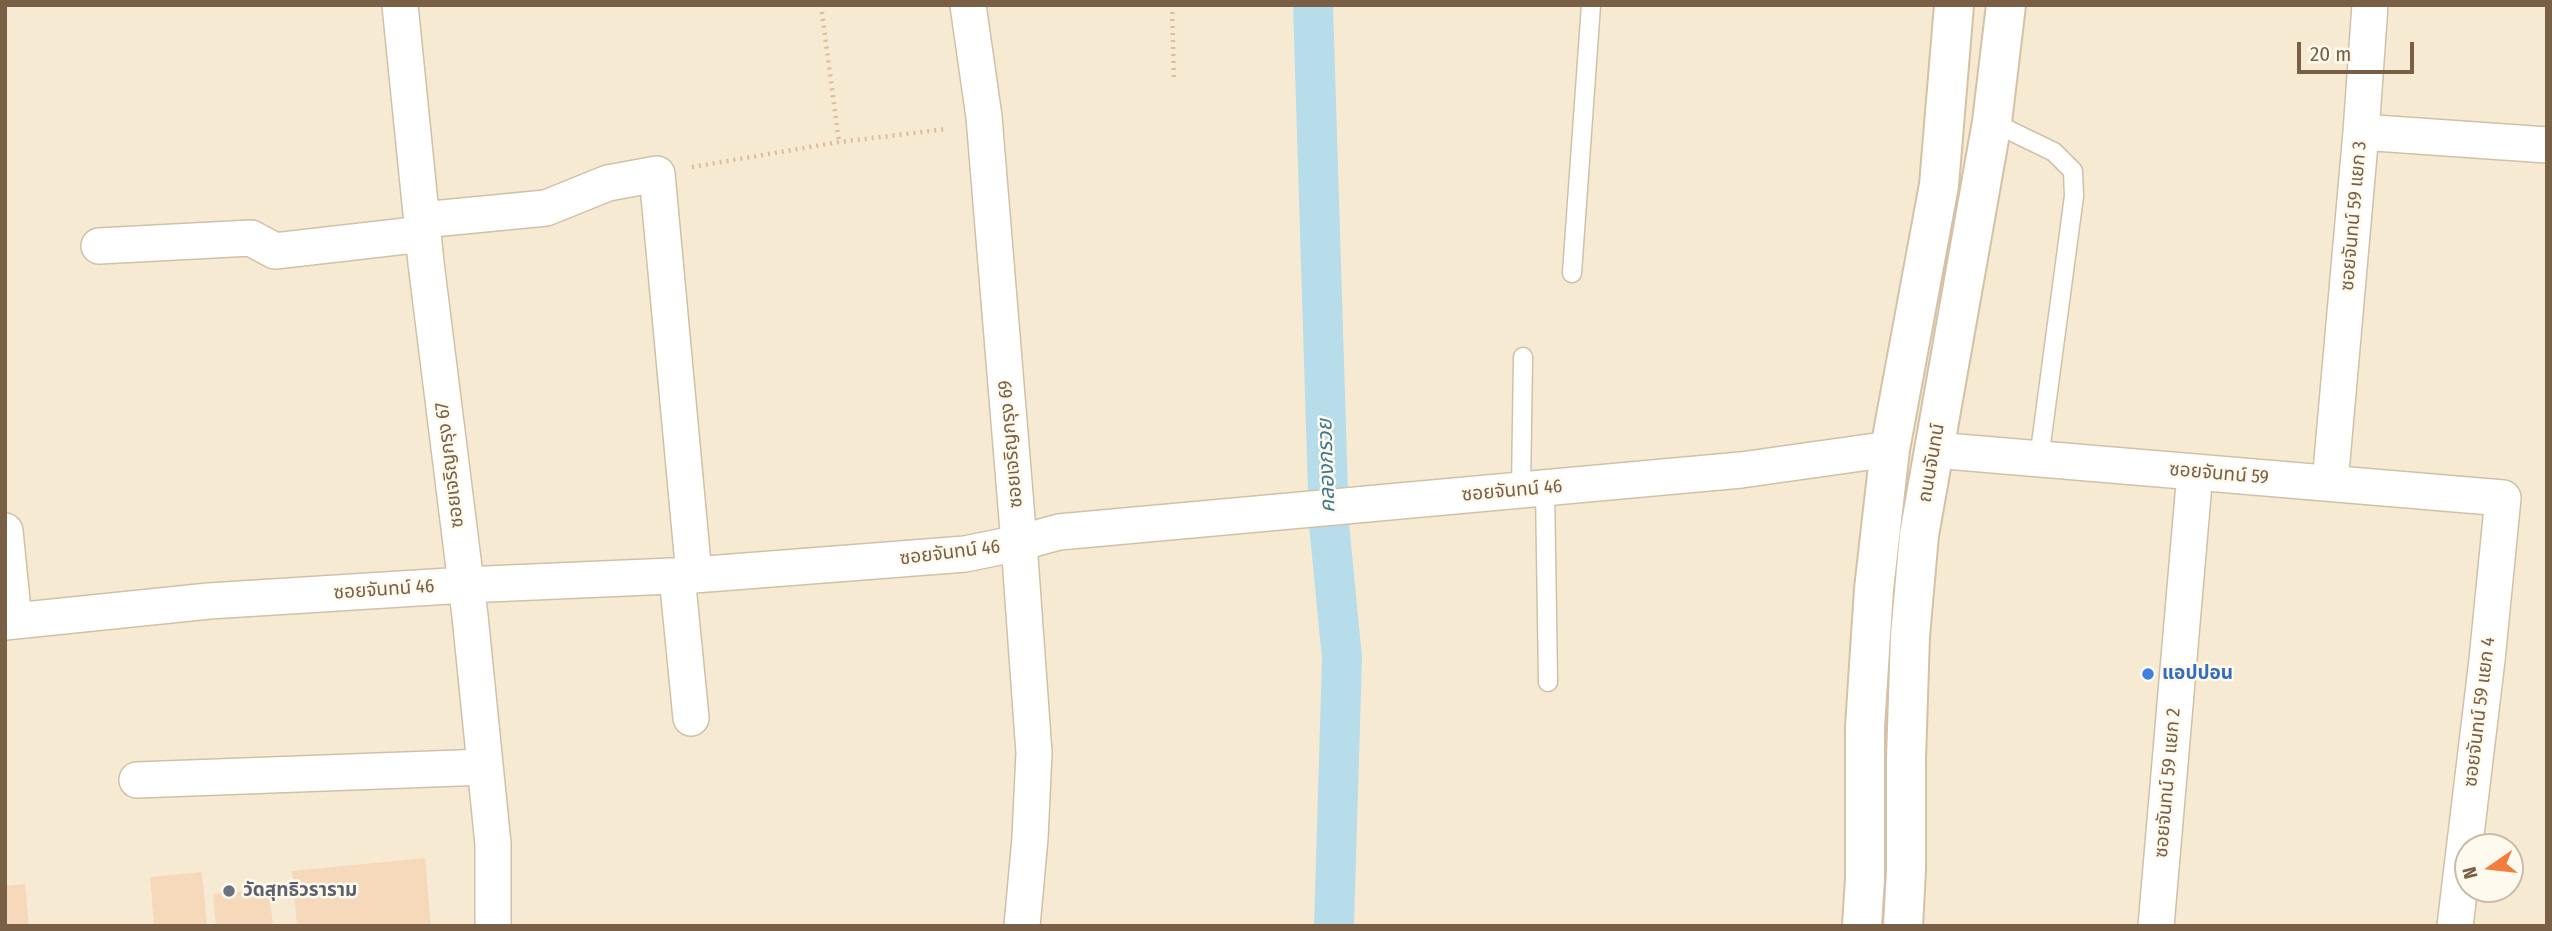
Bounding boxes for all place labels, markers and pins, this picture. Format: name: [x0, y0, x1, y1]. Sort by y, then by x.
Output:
place label: แอปปอน: [2162, 663, 2233, 685]
marker: แอปปอน: [2140, 666, 2156, 682]
place label: วัดสุทธิวราราม: [243, 880, 357, 902]
marker: วัดสุทธิวราราม: [221, 883, 237, 899]

